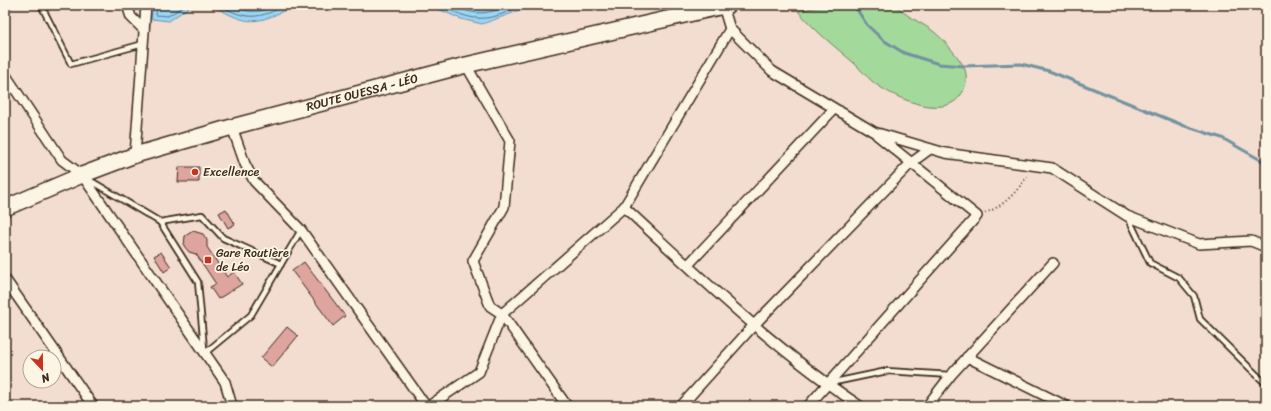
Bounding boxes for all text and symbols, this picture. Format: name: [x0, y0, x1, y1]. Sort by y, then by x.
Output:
street label: ROUTE OUESSA - LÉO: [304, 67, 421, 118]
place label: Excellence: [203, 161, 259, 183]
marker: Excellence: [190, 167, 200, 177]
place label: Gare Routière de Léo: [216, 242, 289, 278]
marker: Gare Routière de Léo: [203, 255, 213, 265]
north arrow: [22, 349, 62, 389]
text: N: [38, 367, 54, 388]

